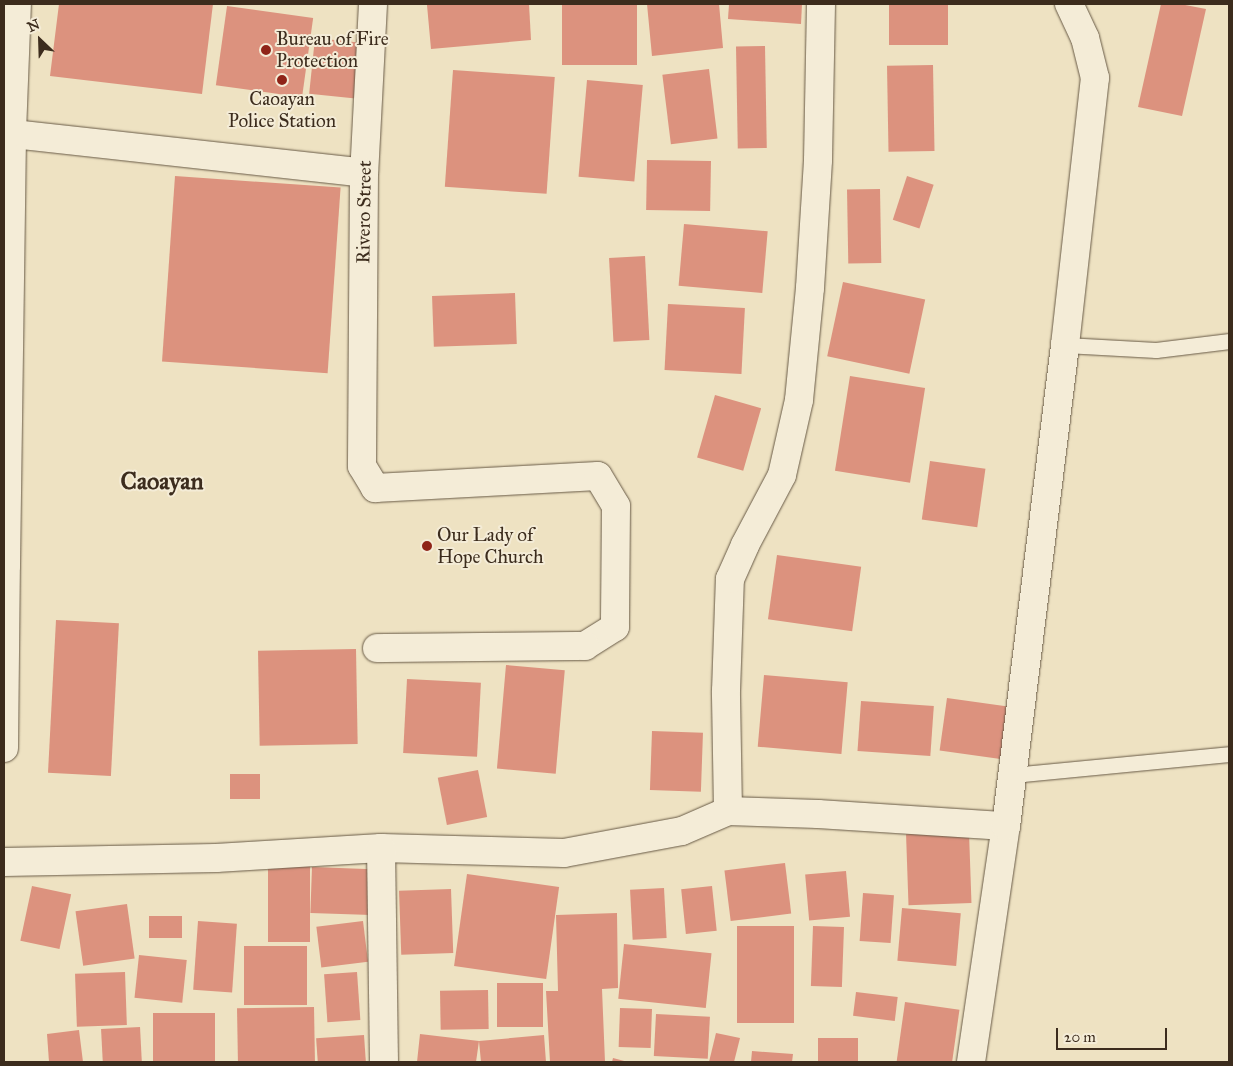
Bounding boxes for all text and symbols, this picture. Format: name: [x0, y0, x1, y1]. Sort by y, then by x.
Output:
north arrow: [15, 15, 65, 65]
text: N: [25, 16, 43, 36]
place label: Bureau of Fire Protection: [276, 28, 389, 72]
marker: Bureau of Fire Protection: [260, 44, 272, 56]
marker: Caoayan Police Station: [276, 74, 288, 86]
place label: Caoayan Police Station: [228, 88, 336, 132]
street label: Rivero Street: [352, 160, 376, 264]
district label: Caoayan: [121, 468, 203, 496]
place label: Our Lady of Hope Church: [437, 524, 544, 568]
marker: Our Lady of Hope Church: [421, 540, 433, 552]
scale bar: [1058, 1018, 1169, 1050]
text: 20 m: [1064, 1028, 1096, 1046]

